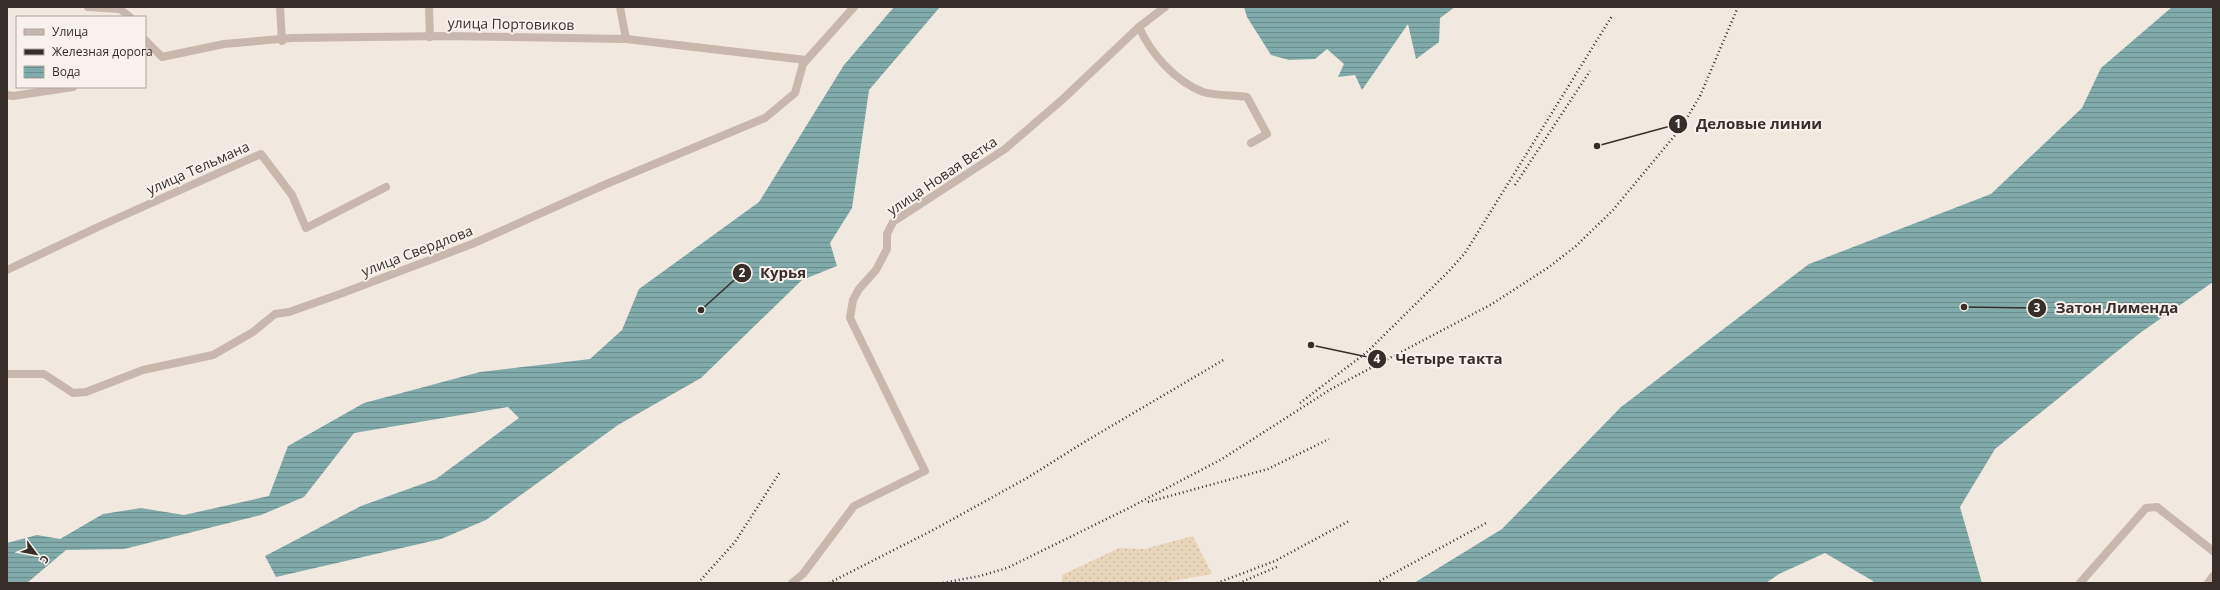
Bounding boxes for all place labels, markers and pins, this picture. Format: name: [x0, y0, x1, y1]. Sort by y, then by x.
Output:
callout: Деловые линии: [1668, 110, 1831, 137]
callout: Курья: [732, 259, 814, 286]
callout: Затон Лименда: [2027, 294, 2186, 321]
callout: Четыре такта: [1367, 346, 1511, 373]

